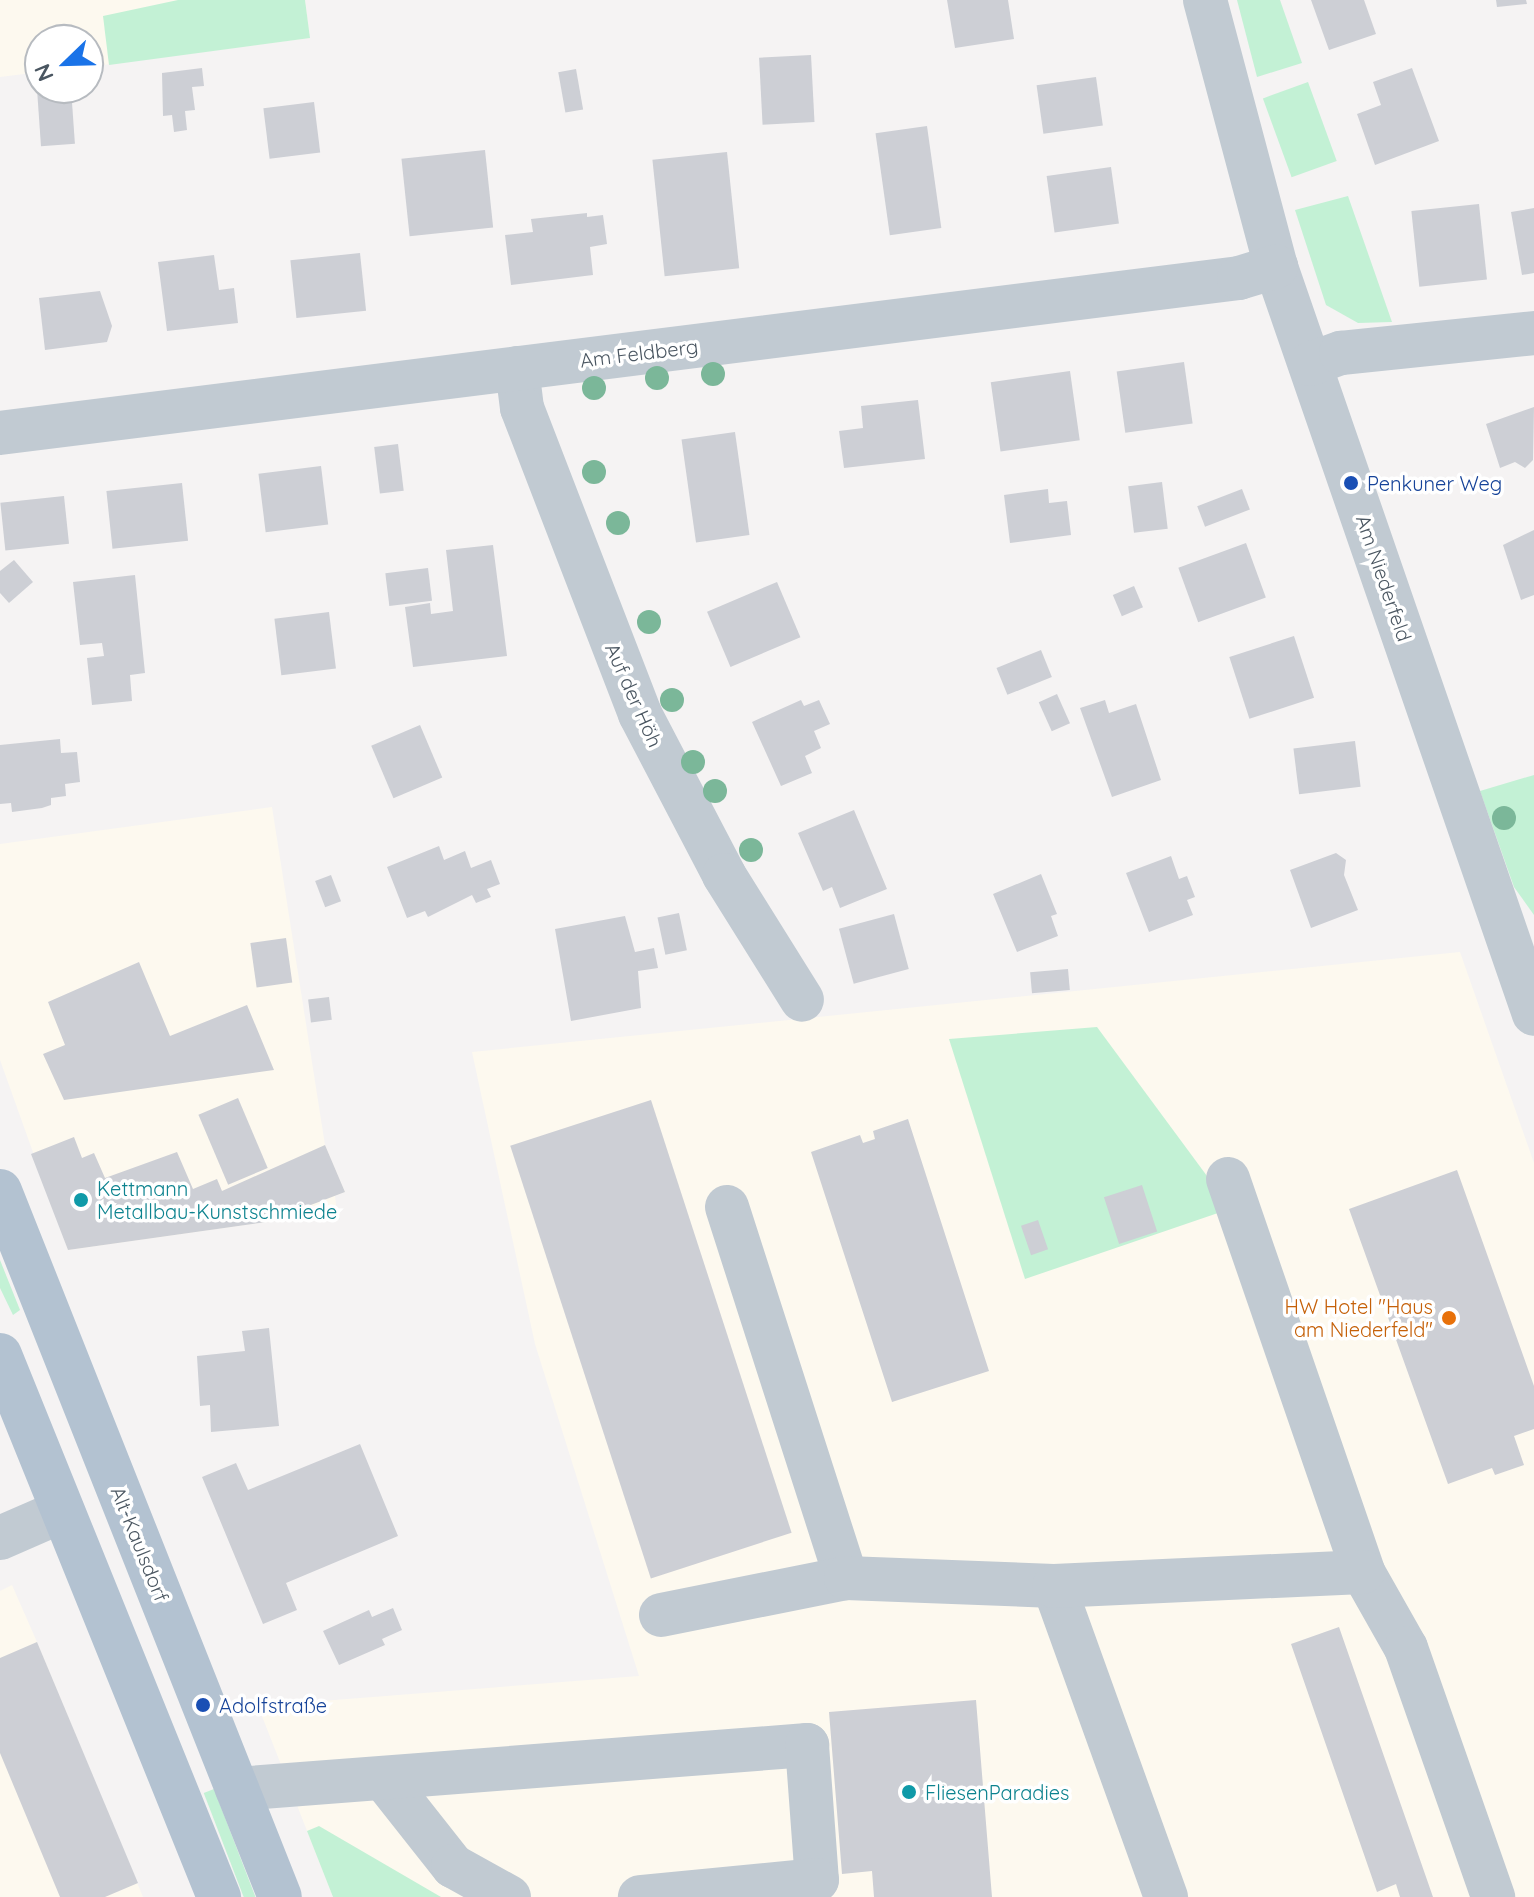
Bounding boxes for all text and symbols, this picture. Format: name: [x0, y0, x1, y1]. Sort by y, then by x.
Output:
north arrow: [24, 24, 104, 104]
text: N: [28, 60, 60, 86]
street label: Am Feldberg: [579, 334, 699, 372]
place label: Penkuner Weg: [1367, 471, 1502, 495]
marker: Penkuner Weg: [1342, 474, 1360, 492]
street label: Am Niederfeld: [1351, 512, 1417, 644]
street label: Auf der Höh: [600, 639, 668, 751]
place label: Kettmann Metallbau-Kunstschmiede: [97, 1176, 337, 1223]
marker: Kettmann Metallbau-Kunstschmiede: [72, 1191, 90, 1209]
place label: HW Hotel "Haus am Niederfeld": [1285, 1294, 1433, 1341]
marker: HW Hotel "Haus am Niederfeld": [1440, 1309, 1458, 1327]
street label: Alt-Kaulsdorf: [106, 1483, 174, 1605]
place label: Adolfstraße: [219, 1693, 327, 1717]
marker: Adolfstraße: [194, 1696, 212, 1714]
place label: FliesenParadies: [925, 1780, 1069, 1804]
marker: FliesenParadies: [900, 1783, 918, 1801]

